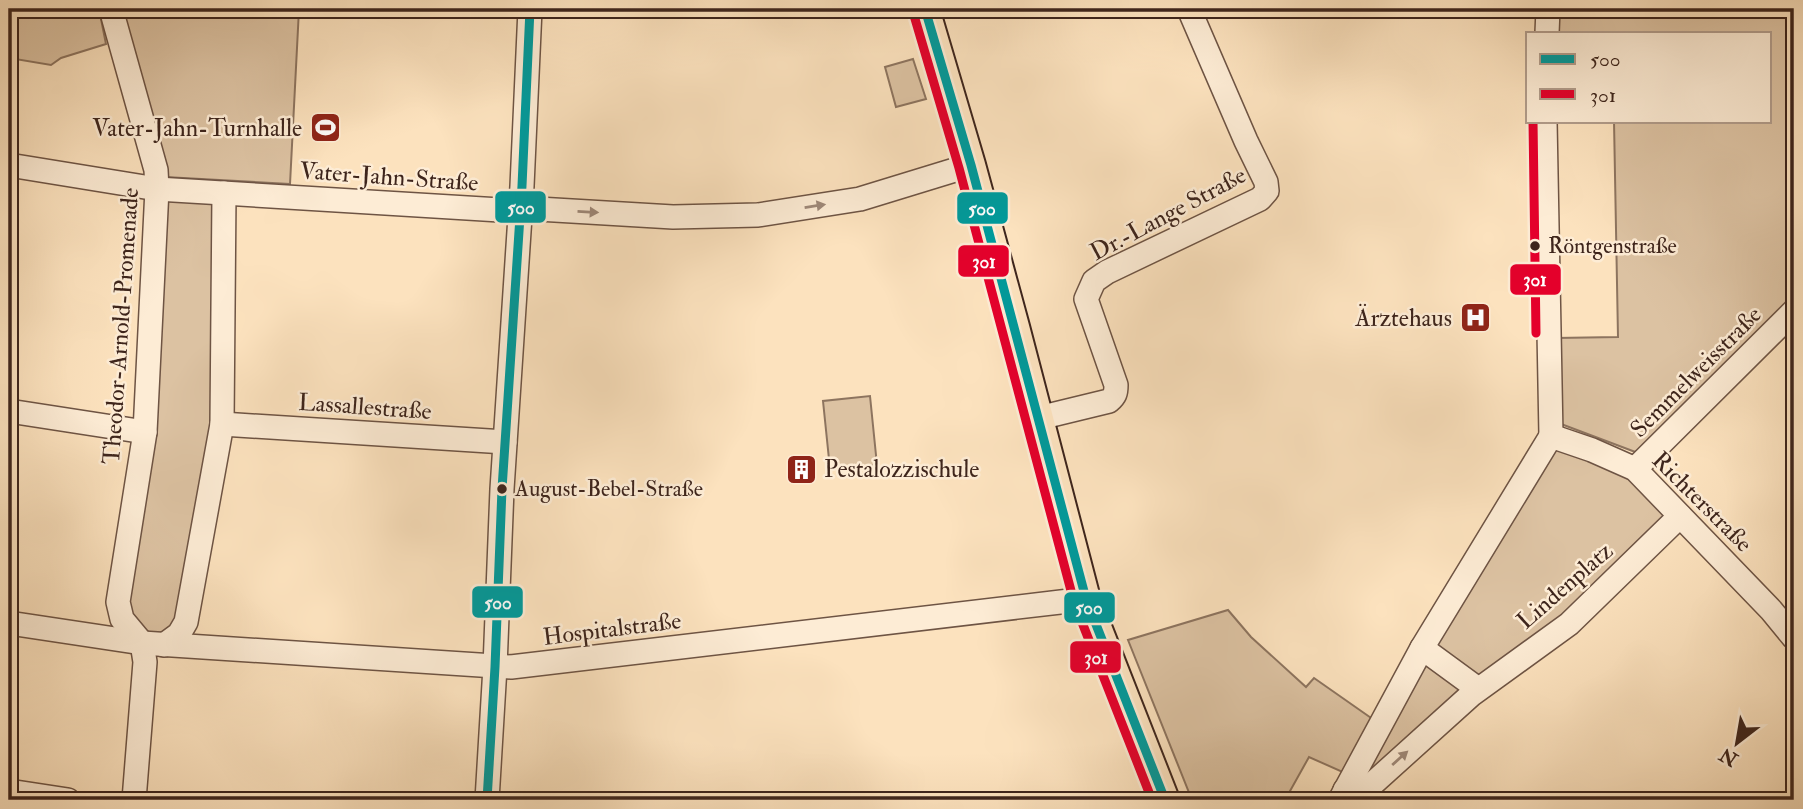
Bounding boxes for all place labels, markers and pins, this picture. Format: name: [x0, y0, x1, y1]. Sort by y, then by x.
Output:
sports icon: Vater-Jahn-Turnhalle: [308, 111, 342, 145]
place label: Vater-Jahn-Turnhalle: [92, 113, 302, 144]
place label: Röntgenstraße: [1548, 232, 1677, 260]
marker: Röntgenstraße: [1528, 239, 1542, 253]
hospital icon: Ärztehaus: [1458, 301, 1492, 335]
place label: Ärztehaus: [1354, 303, 1452, 334]
building icon: Pestalozzischule: [784, 452, 818, 486]
place label: Pestalozzischule: [824, 454, 979, 485]
place label: August-Bebel-Straße: [514, 475, 703, 503]
marker: August-Bebel-Straße: [495, 482, 509, 496]

